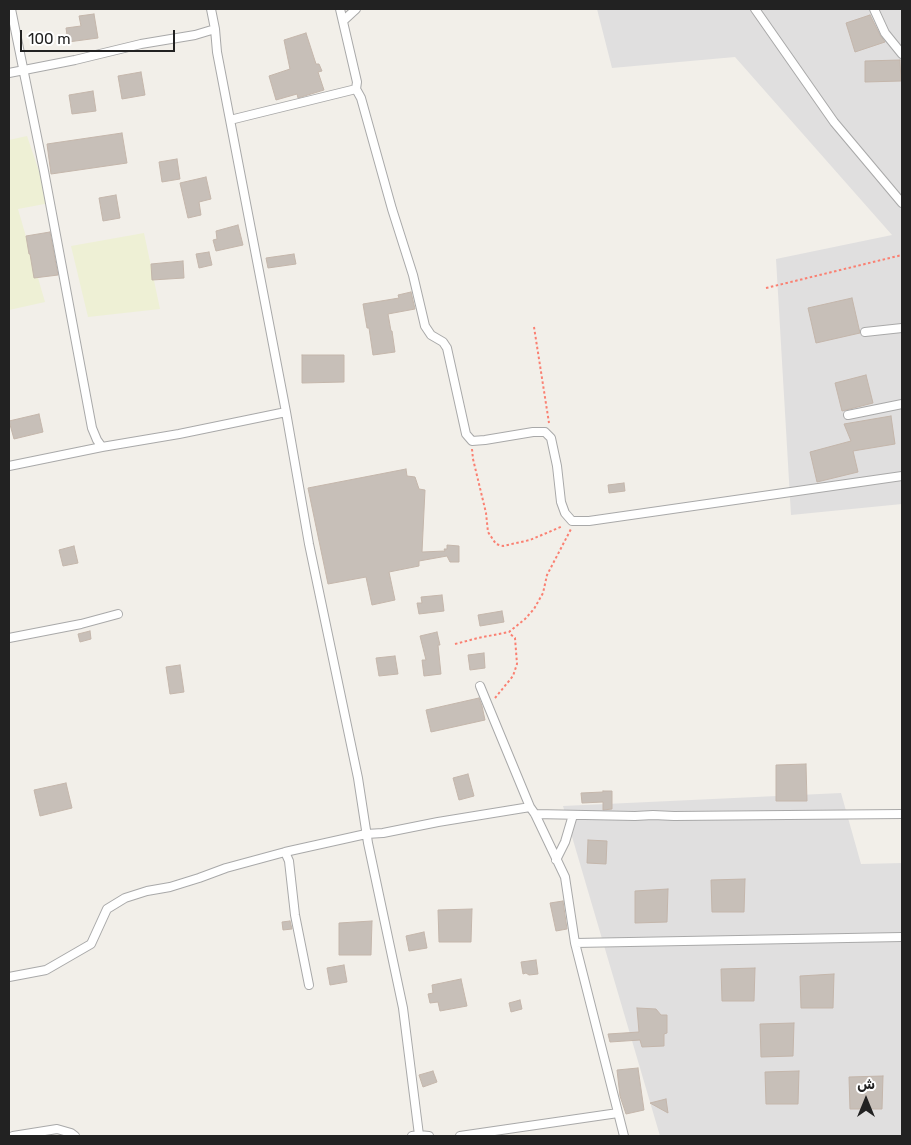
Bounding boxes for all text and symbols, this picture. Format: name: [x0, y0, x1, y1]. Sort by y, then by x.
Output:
scale bar: [22, 20, 178, 52]
text: 100 m: [28, 30, 70, 48]
north arrow: [841, 1075, 891, 1125]
text: ش: [857, 1076, 875, 1093]

